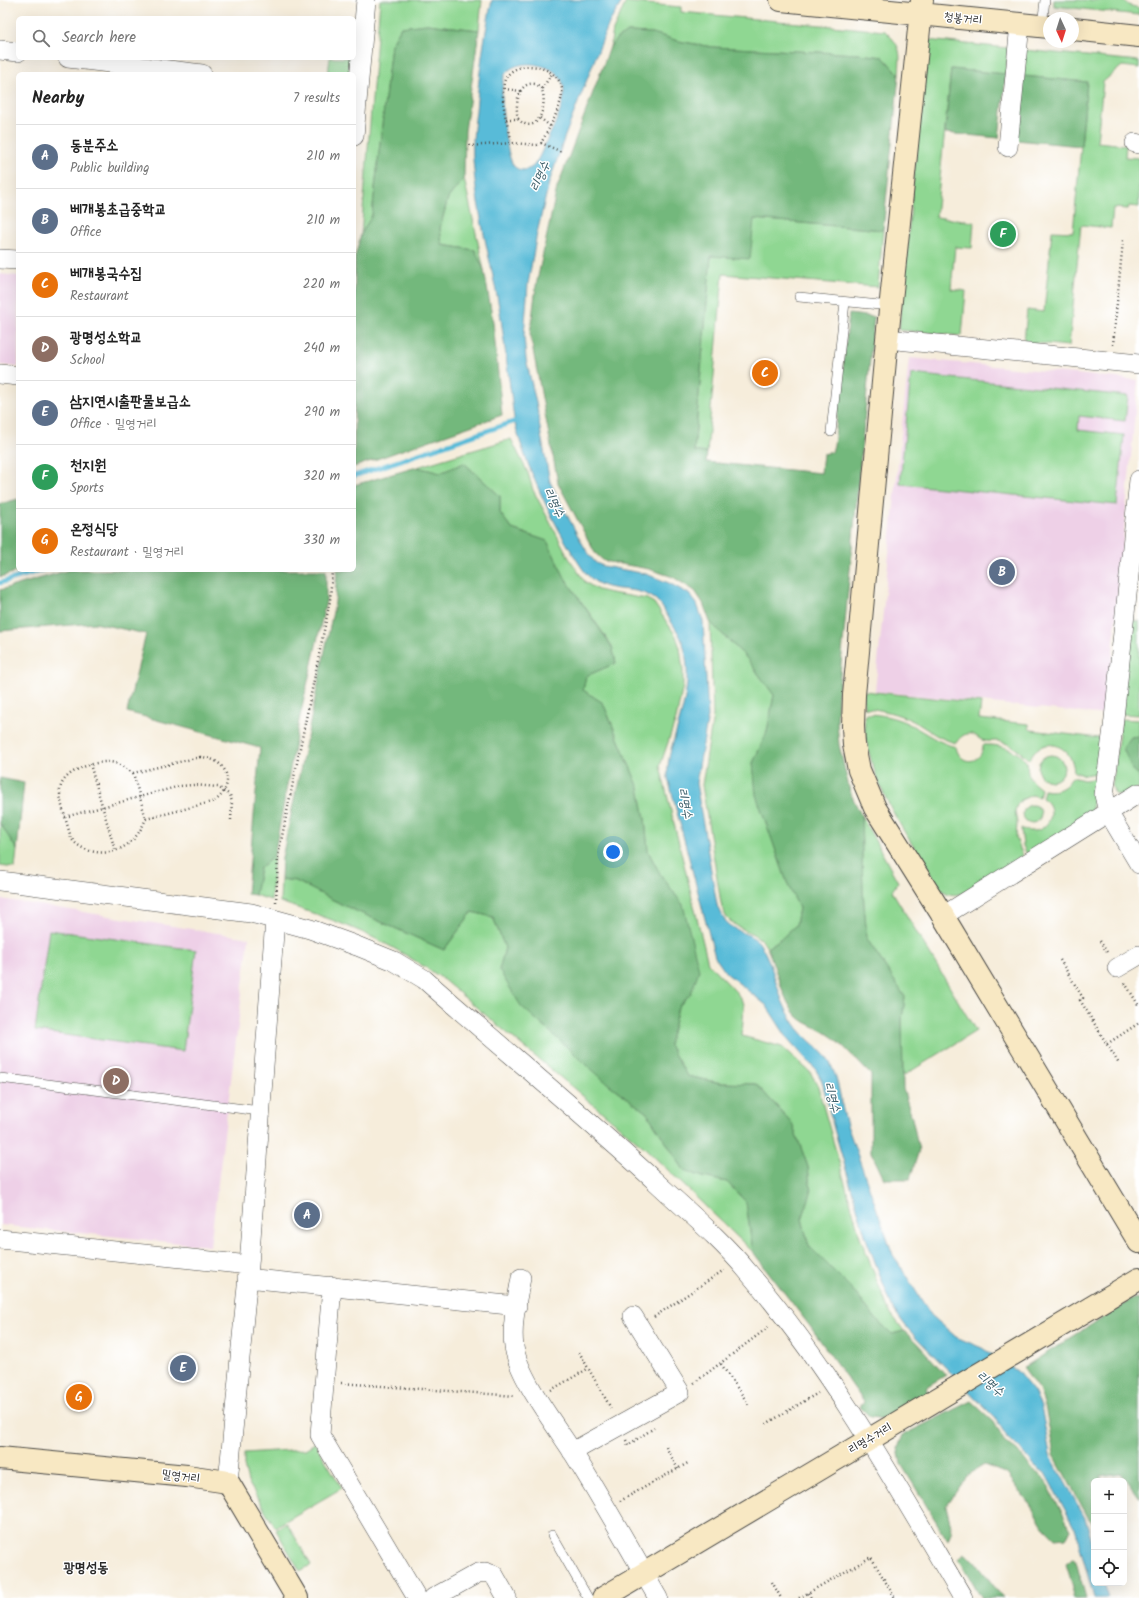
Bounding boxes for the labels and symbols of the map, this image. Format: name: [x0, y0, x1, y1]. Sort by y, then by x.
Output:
street label: 청봉거리: [943, 7, 983, 30]
north arrow: [1043, 12, 1079, 48]
water label: 리명수: [524, 158, 557, 195]
pin: F: [990, 219, 1016, 249]
pin: C: [752, 358, 778, 388]
water label: 리명수: [537, 484, 570, 522]
pin: B: [989, 557, 1015, 587]
water label: 리명수: [671, 786, 698, 821]
your location: [603, 842, 623, 862]
pin: D: [103, 1066, 129, 1096]
water label: 리명수: [818, 1080, 846, 1116]
pin: A: [294, 1200, 320, 1230]
pin: E: [170, 1353, 196, 1383]
water label: 리명수: [971, 1366, 1009, 1403]
pin: G: [66, 1382, 92, 1412]
street label: 리명수거리: [845, 1418, 896, 1459]
street label: 밀영거리: [161, 1465, 201, 1488]
district label: 광명성동: [63, 1557, 109, 1579]

